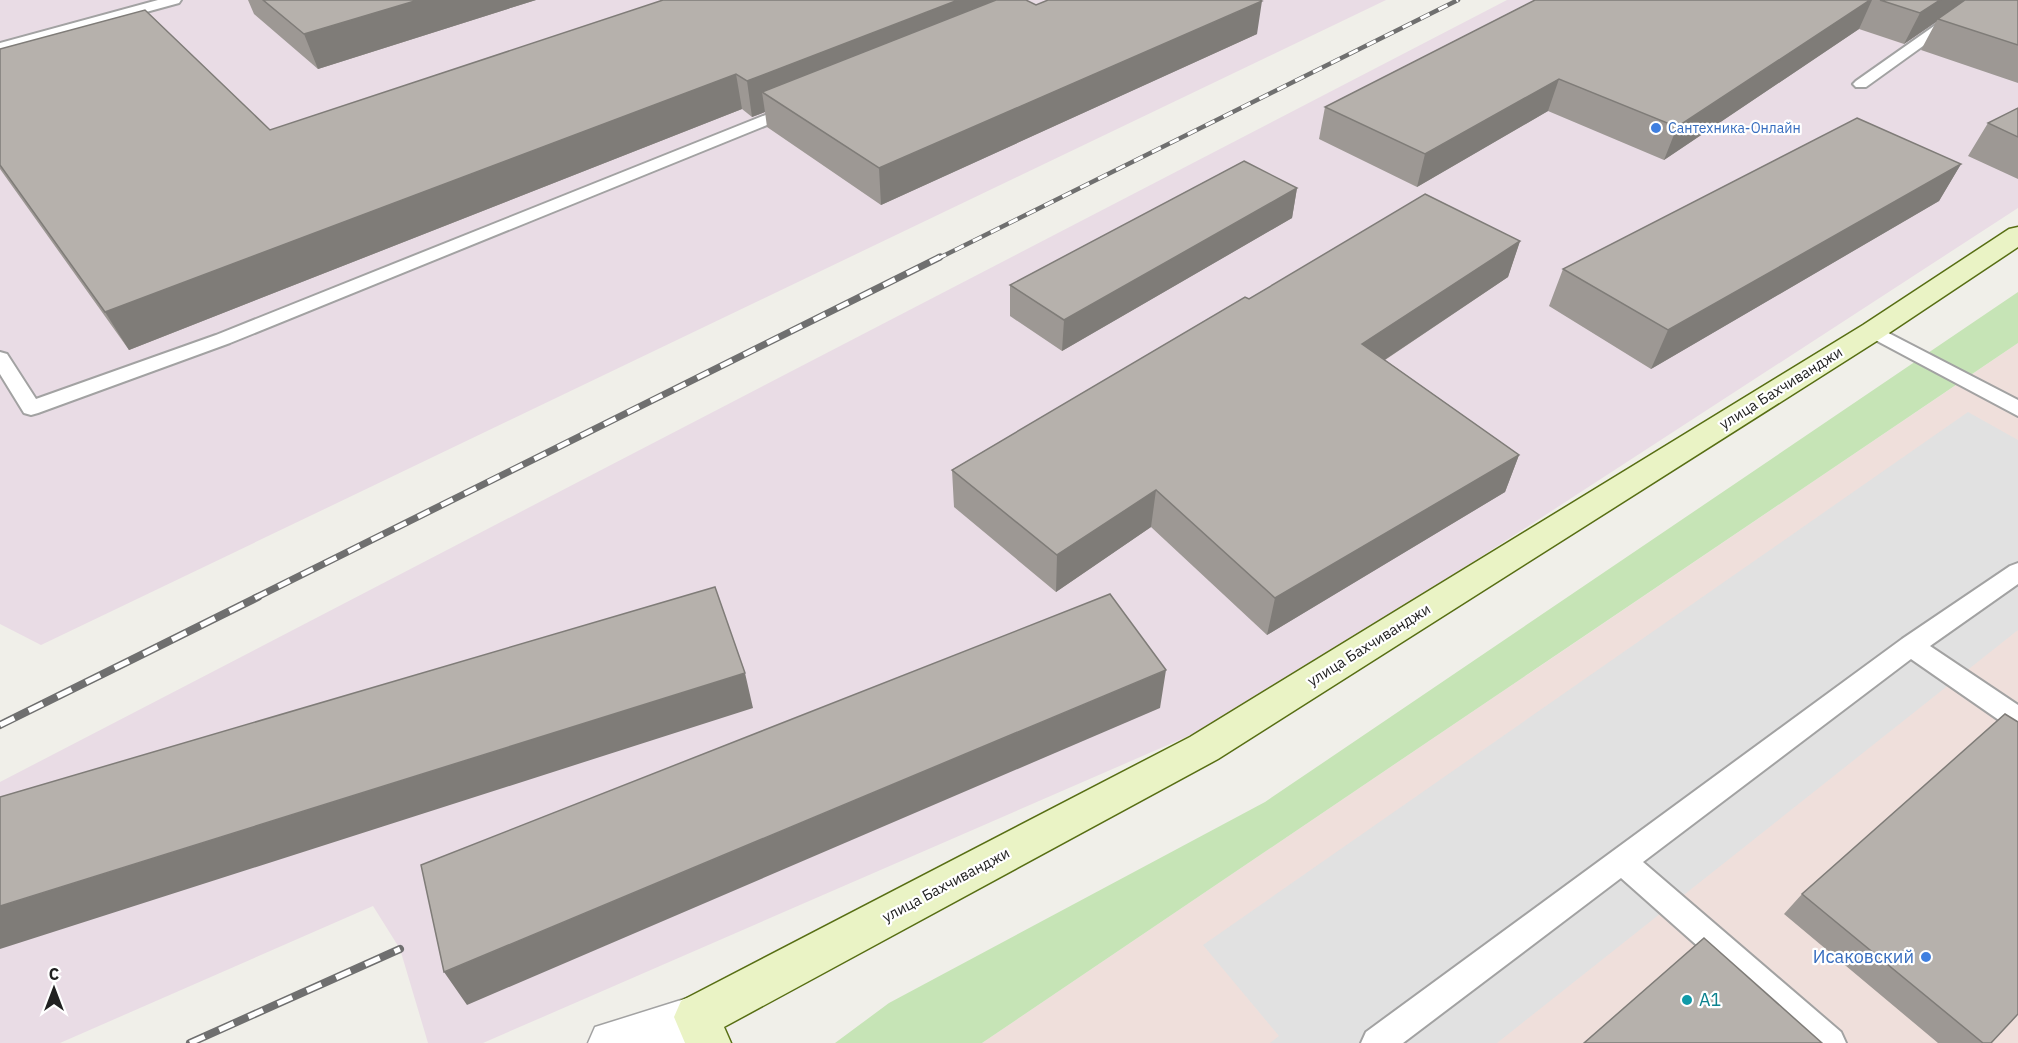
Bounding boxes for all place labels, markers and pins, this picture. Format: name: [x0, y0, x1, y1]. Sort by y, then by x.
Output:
place label: Сантехника-Онлайн: [1668, 119, 1801, 137]
marker: Сантехника-Онлайн: [1649, 121, 1663, 135]
place label: Исаковский: [1813, 945, 1914, 968]
marker: Исаковский: [1919, 950, 1933, 964]
place label: A1: [1699, 988, 1721, 1011]
marker: A1: [1680, 993, 1694, 1007]

